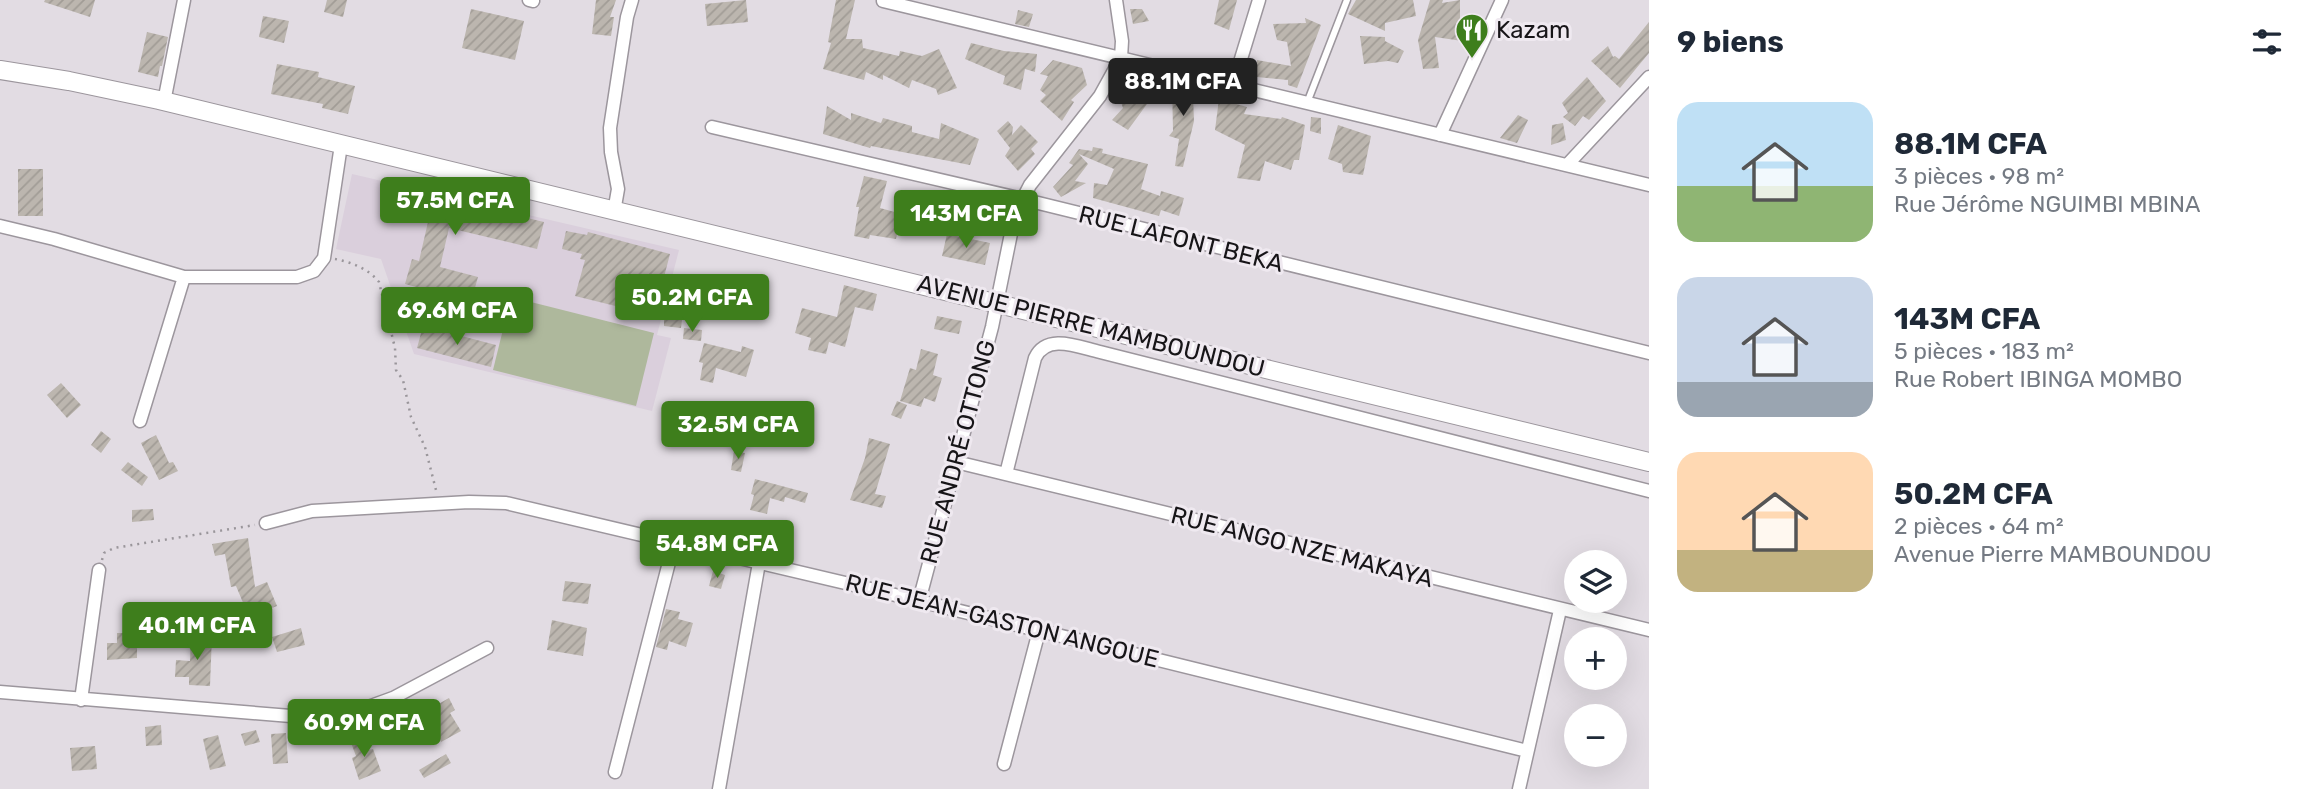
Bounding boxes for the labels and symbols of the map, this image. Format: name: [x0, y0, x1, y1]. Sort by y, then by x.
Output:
restaurant icon: Kazam: [1453, 11, 1491, 60]
place label: Kazam: [1496, 16, 1570, 44]
pin: 88.1M CFA: [1103, 58, 1263, 118]
pin: 57.5M CFA: [375, 177, 535, 237]
pin: 143M CFA: [894, 190, 1038, 250]
street label: RUE LAFONT BEKA: [1076, 200, 1286, 278]
street label: AVENUE PIERRE MAMBOUNDOU: [914, 269, 1268, 383]
pin: 50.2M CFA: [612, 274, 772, 334]
pin: 69.6M CFA: [377, 288, 537, 347]
street label: RUE ANDRÉ OTTONG: [915, 337, 1001, 567]
pin: 32.5M CFA: [658, 402, 818, 461]
street label: RUE ANGO NZE MAKAYA: [1168, 501, 1436, 593]
pin: 54.8M CFA: [637, 520, 797, 580]
street label: RUE JEAN-GASTON ANGOUE: [842, 568, 1162, 674]
pin: 40.1M CFA: [117, 602, 277, 662]
pin: 60.9M CFA: [284, 700, 444, 759]

